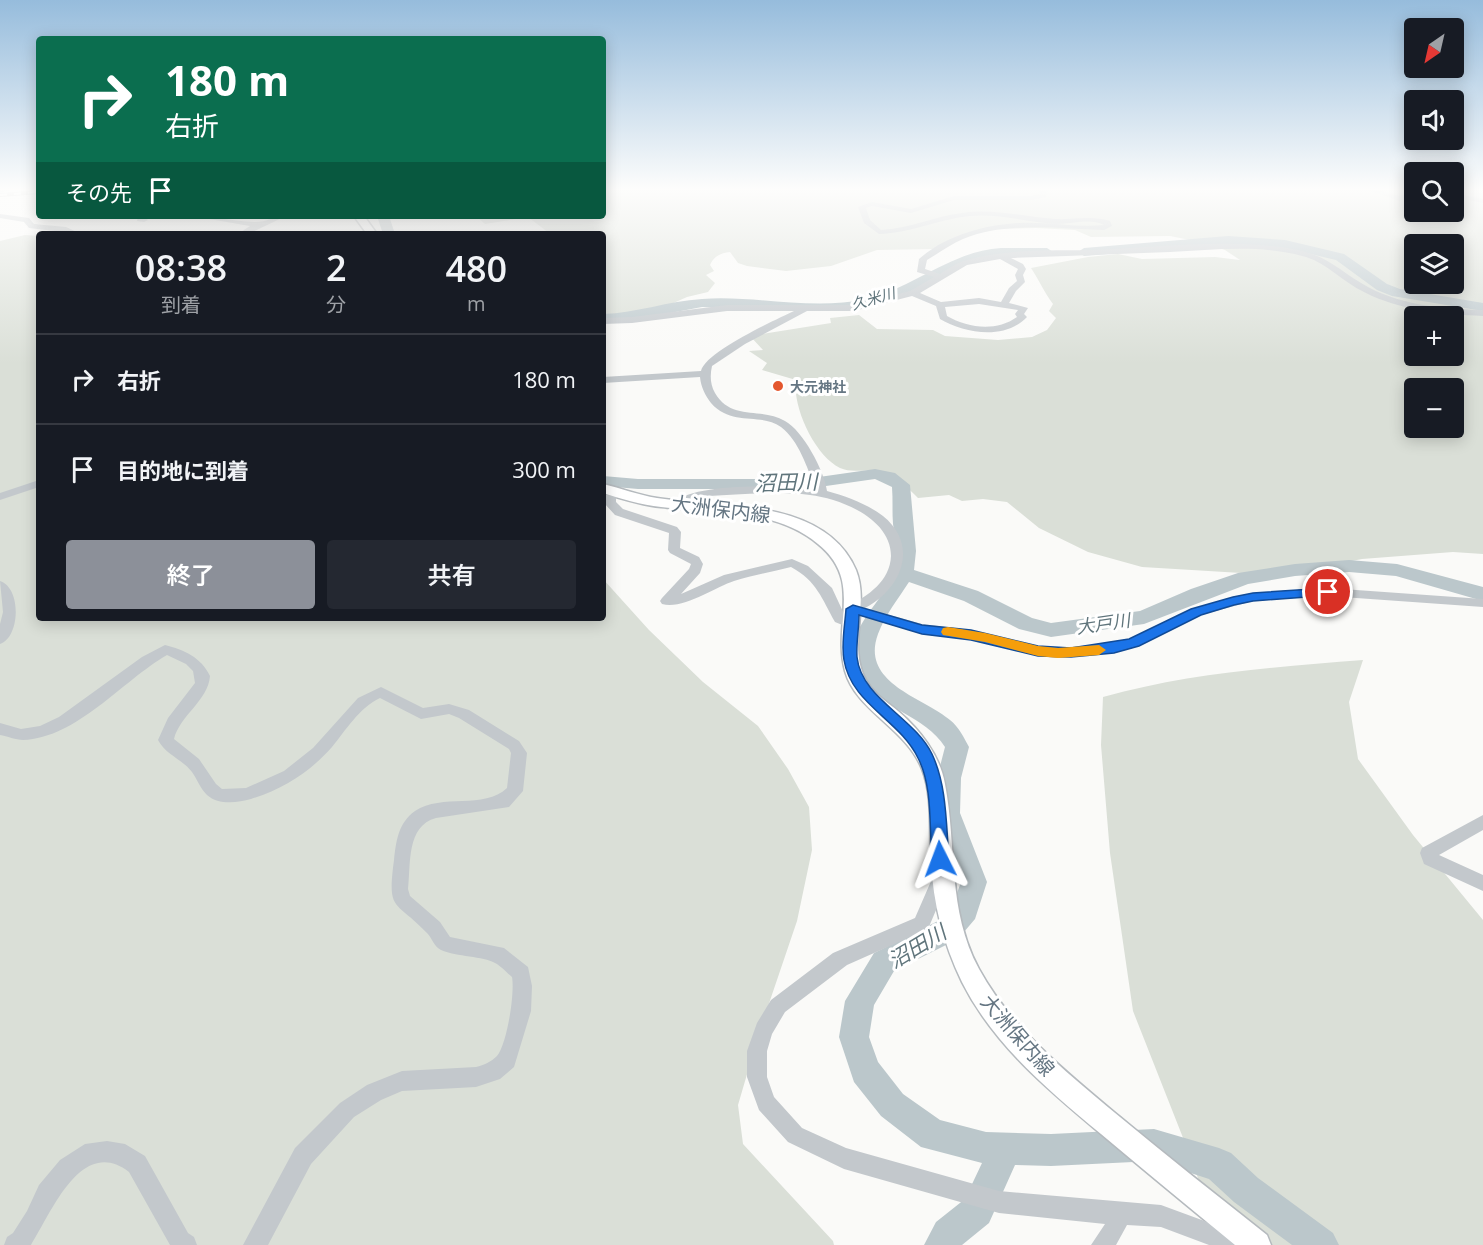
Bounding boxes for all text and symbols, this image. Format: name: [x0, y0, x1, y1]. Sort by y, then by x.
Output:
north arrow: [1404, 18, 1464, 78]
map controls: [1404, 18, 1464, 438]
text: 180 m: [165, 51, 289, 108]
icon: right: [66, 60, 144, 138]
button: sound: [1404, 90, 1464, 150]
text: 右折: [165, 107, 219, 144]
button: search: [1404, 162, 1464, 222]
icon: arrive: [144, 174, 177, 207]
text: その先: [66, 177, 132, 207]
button: layers: [1404, 234, 1464, 294]
text: 08:38: [135, 243, 227, 292]
text: 2: [326, 243, 347, 292]
text: 480: [445, 244, 507, 293]
water label: 久米川: [849, 282, 899, 314]
text: m: [467, 290, 486, 317]
text: 到着: [161, 291, 201, 318]
text: 分: [326, 291, 346, 318]
button: +: [1404, 306, 1464, 366]
icon: right: [66, 363, 99, 396]
text: 180 m: [512, 364, 576, 394]
text: 右折: [117, 365, 161, 395]
place label: 大元神社: [790, 377, 846, 396]
button: −: [1404, 378, 1464, 438]
marker: 大元神社: [771, 379, 785, 393]
icon: arrive: [66, 453, 99, 486]
text: 300 m: [512, 454, 576, 484]
text: 目的地に到着: [117, 455, 249, 485]
water label: 沼田川: [754, 467, 820, 497]
street label: 大洲保内線: [670, 490, 772, 528]
button: 終了: [66, 540, 315, 609]
button: 共有: [327, 540, 576, 609]
pin: [1302, 566, 1353, 617]
icon: arrive: [1311, 575, 1344, 608]
water label: 大戸川: [1075, 607, 1133, 639]
position arrow: [908, 827, 972, 891]
water label: 沼田川: [883, 917, 953, 974]
street label: 大洲保内線: [975, 988, 1061, 1082]

